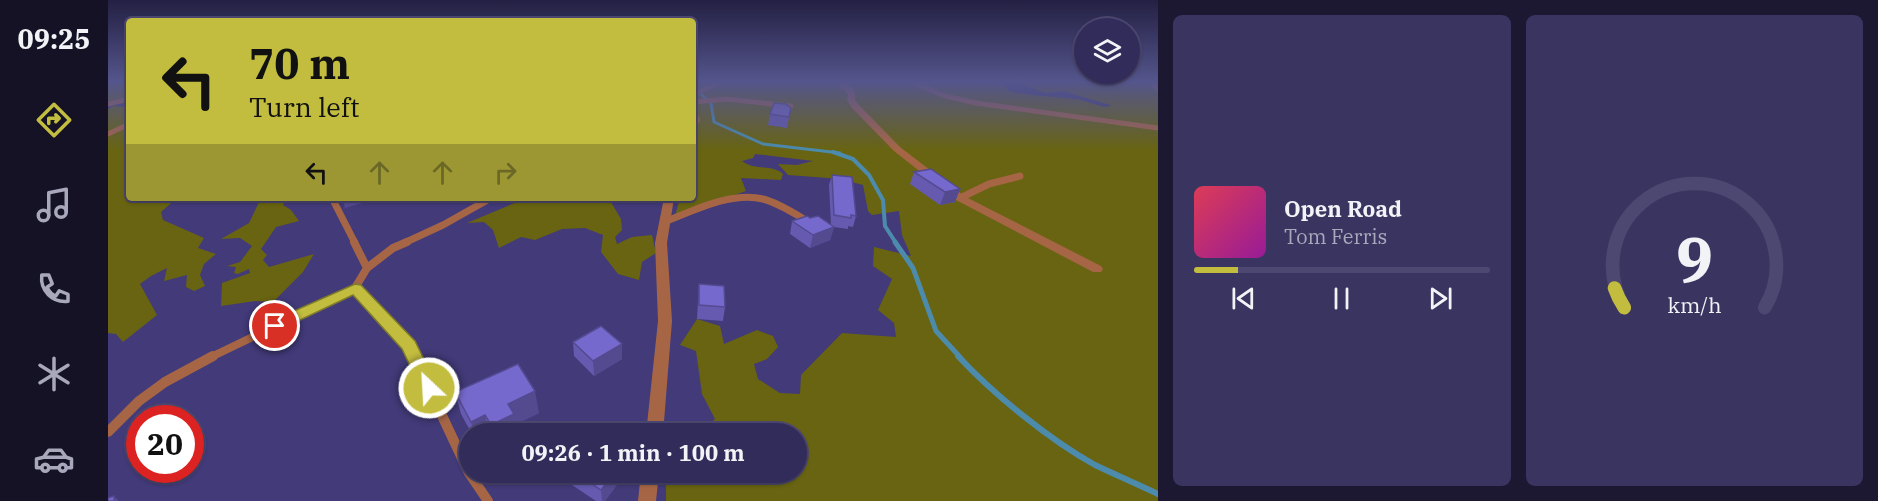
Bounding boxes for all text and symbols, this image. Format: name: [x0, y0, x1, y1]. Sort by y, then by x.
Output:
map controls: [1074, 18, 1140, 84]
button: layers: [1074, 18, 1140, 84]
text: 09:25: [18, 21, 90, 56]
text: 70 m: [249, 36, 350, 91]
icon: left: [150, 42, 228, 120]
text: Turn left: [249, 89, 360, 124]
icon: directions: [33, 99, 75, 141]
icon: left: [300, 156, 333, 189]
icon: ahead: [363, 156, 396, 189]
icon: ahead: [426, 156, 459, 189]
icon: right: [489, 156, 522, 189]
icon: music: [33, 184, 75, 226]
text: Open Road: [1284, 194, 1402, 223]
text: 9: [1676, 218, 1713, 299]
text: Tom Ferris: [1284, 223, 1387, 250]
icon: phone: [33, 268, 75, 310]
icon: previous: [1227, 282, 1260, 315]
icon: pause: [1325, 282, 1358, 315]
icon: next: [1424, 282, 1457, 315]
text: km/h: [1667, 291, 1721, 319]
pin: [249, 300, 300, 351]
icon: arrive: [258, 309, 291, 342]
icon: climate: [33, 353, 75, 395]
position arrow: [397, 356, 461, 420]
speed limit sign: 20: [126, 405, 204, 483]
icon: car: [33, 438, 75, 480]
text: 09:26 · 1 min · 100 m: [521, 438, 745, 467]

